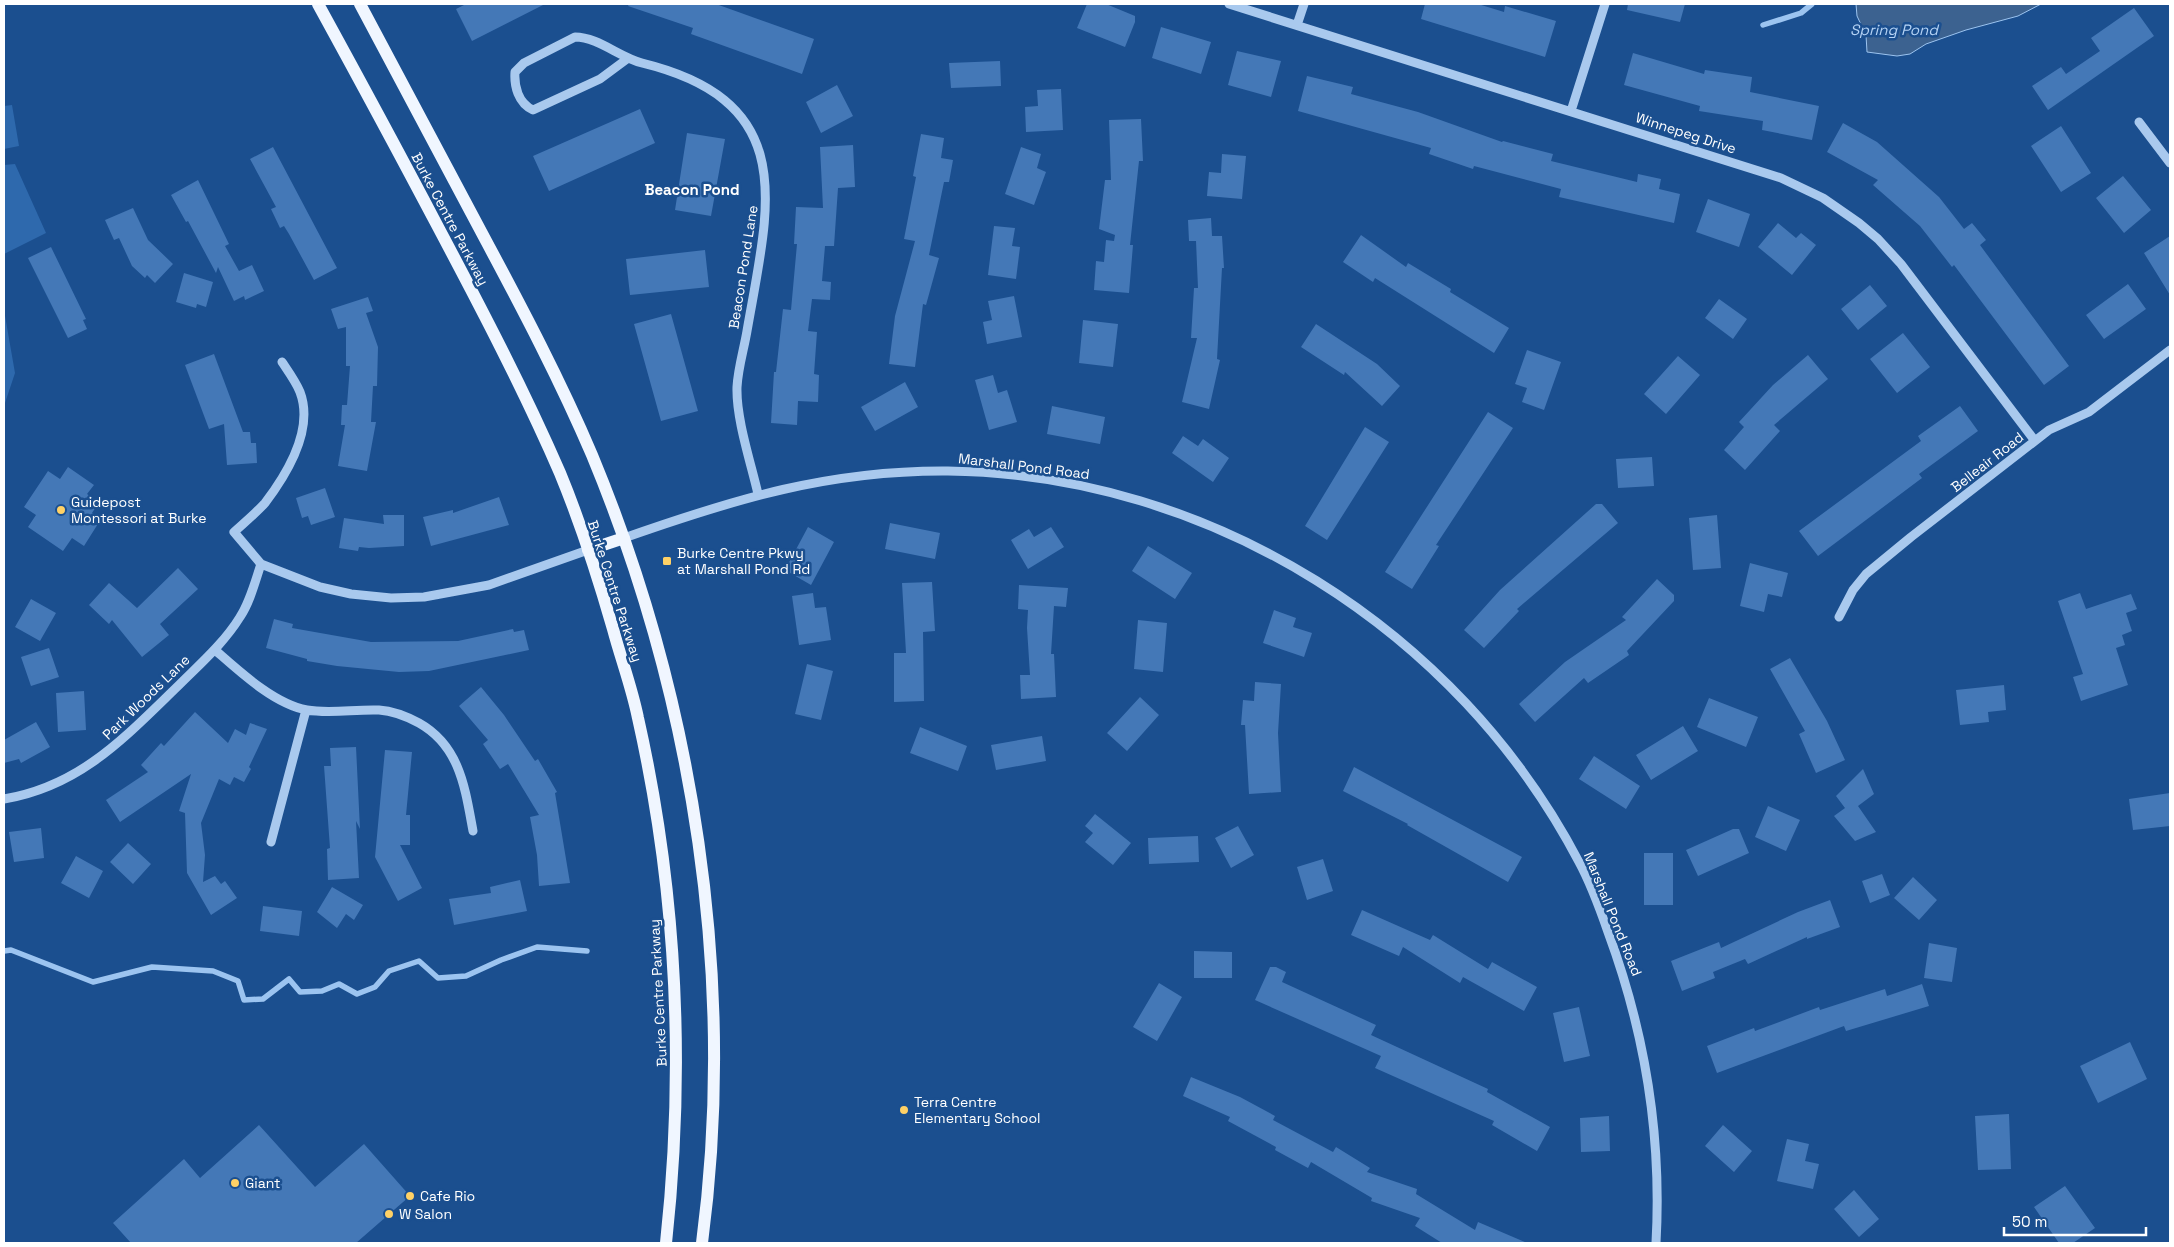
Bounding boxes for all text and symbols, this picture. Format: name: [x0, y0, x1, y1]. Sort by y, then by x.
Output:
water label: Spring Pond: [1850, 20, 1940, 39]
street label: Winnepeg Drive: [1633, 108, 1739, 158]
street label: Burke Centre Parkway: [407, 150, 493, 288]
district label: Beacon Pond: [644, 180, 740, 199]
street label: Beacon Pond Lane: [724, 204, 762, 330]
street label: Belleair Road: [1947, 428, 2027, 496]
street label: Marshall Pond Road: [957, 449, 1091, 483]
place label: Guidepost Montessori at Burke: [71, 493, 207, 527]
marker: Guidepost Montessori at Burke: [55, 504, 67, 516]
street label: Burke Centre Parkway: [584, 518, 646, 664]
place label: Burke Centre Pkwy at Marshall Pond Rd: [677, 544, 810, 578]
marker: Burke Centre Pkwy at Marshall Pond Rd: [661, 555, 673, 567]
street label: Park Woods Lane: [99, 651, 193, 743]
street label: Marshall Pond Road: [1580, 849, 1646, 979]
street label: Burke Centre Parkway: [645, 919, 671, 1067]
place label: Terra Centre Elementary School: [914, 1093, 1040, 1127]
marker: Terra Centre Elementary School: [898, 1104, 910, 1116]
place label: Giant: [245, 1174, 281, 1192]
marker: Giant: [229, 1177, 241, 1189]
place label: Cafe Rio: [420, 1187, 475, 1205]
marker: Cafe Rio: [404, 1190, 416, 1202]
scale bar: [2004, 1204, 2146, 1236]
place label: W Salon: [399, 1205, 452, 1223]
marker: W Salon: [383, 1208, 395, 1220]
text: 50 m: [2012, 1212, 2047, 1231]

